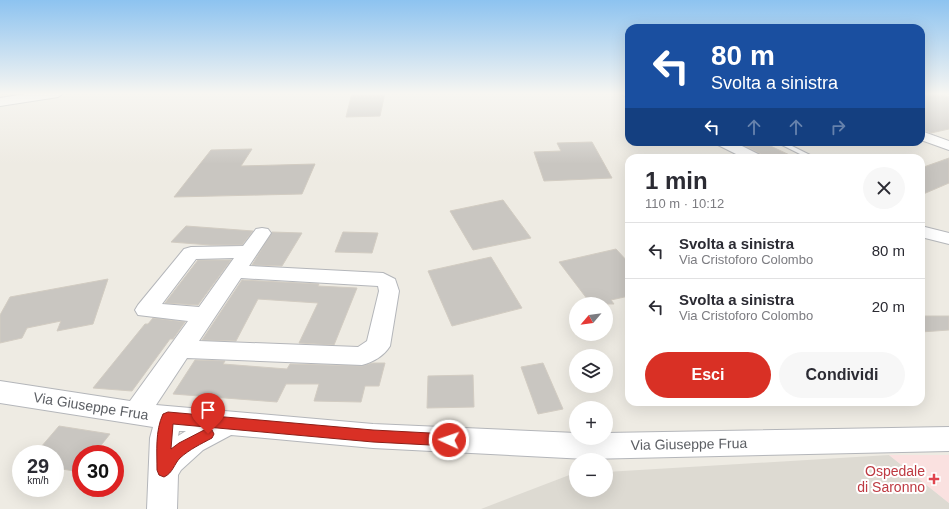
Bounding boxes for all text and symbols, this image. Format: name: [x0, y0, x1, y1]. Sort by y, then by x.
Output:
icon: left: [645, 40, 697, 92]
text: 80 m: [711, 40, 775, 71]
text: Svolta a sinistra: [711, 73, 838, 93]
icon: left: [701, 116, 723, 138]
icon: ahead: [743, 116, 765, 138]
icon: ahead: [785, 116, 807, 138]
icon: right: [827, 116, 849, 138]
text: 1 min: [645, 167, 708, 194]
button: close: [863, 167, 905, 209]
text: 110 m · 10:12: [645, 196, 724, 211]
text: Svolta a sinistra: [679, 235, 794, 252]
icon: left: [645, 240, 667, 262]
text: 80 m: [872, 242, 905, 259]
text: Via Cristoforo Colombo: [679, 252, 813, 267]
text: Svolta a sinistra: [679, 291, 794, 308]
icon: left: [645, 296, 667, 318]
north arrow: [569, 297, 613, 341]
map controls: [569, 297, 613, 497]
text: 20 m: [872, 298, 905, 315]
text: Via Cristoforo Colombo: [679, 308, 813, 323]
button: layers: [569, 349, 613, 393]
button: Esci: [645, 352, 771, 398]
button: Condividi: [779, 352, 905, 398]
street label: Via Giuseppe Frua: [32, 389, 150, 423]
pin: [191, 393, 225, 434]
icon: arrive: [197, 399, 219, 421]
button: +: [569, 401, 613, 445]
position arrow: [428, 419, 470, 461]
street label: Via Giuseppe Frua: [631, 435, 748, 453]
speed limit sign: 30: [72, 445, 124, 497]
button: −: [569, 453, 613, 497]
text: 29: [27, 455, 49, 477]
place label: Ospedale di Saronno: [857, 463, 925, 495]
marker: Ospedale di Saronno: [928, 473, 940, 485]
text: km/h: [27, 475, 49, 486]

